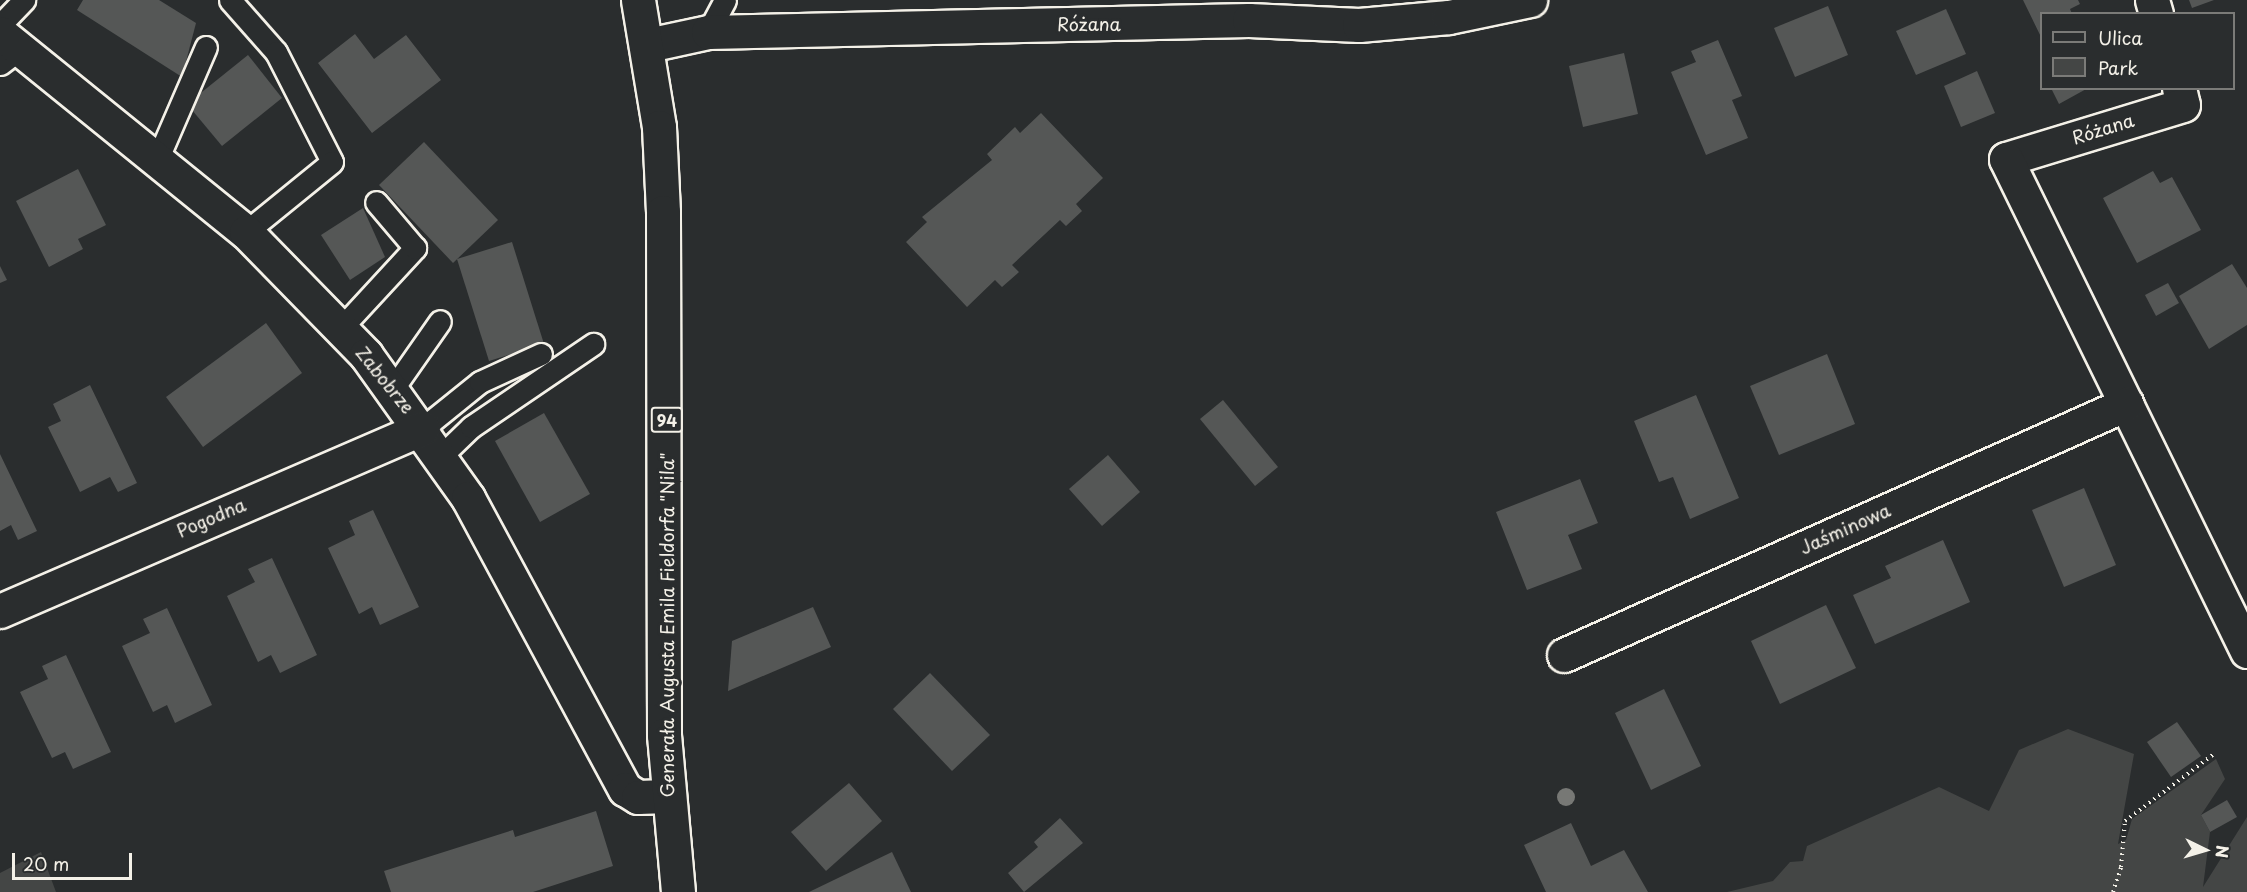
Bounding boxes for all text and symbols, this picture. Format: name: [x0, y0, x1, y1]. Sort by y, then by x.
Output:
legend: [2040, 12, 2235, 90]
street label: Różana: [1057, 13, 1121, 35]
text: Ulica: [2098, 24, 2143, 51]
text: Park: [2098, 54, 2138, 81]
street label: Różana: [2069, 109, 2137, 149]
street label: Zabobrze: [351, 342, 419, 418]
road number: 94: [650, 407, 684, 433]
street label: Generała Augusta Emila Fieldorfa "Nila": [656, 450, 678, 800]
street label: Pogodna: [173, 494, 249, 542]
street label: Jaśminowa: [1796, 499, 1894, 559]
north arrow: [2175, 820, 2235, 880]
scale bar: [15, 841, 135, 879]
text: N: [2210, 844, 2235, 859]
text: 20 m: [23, 850, 69, 877]

